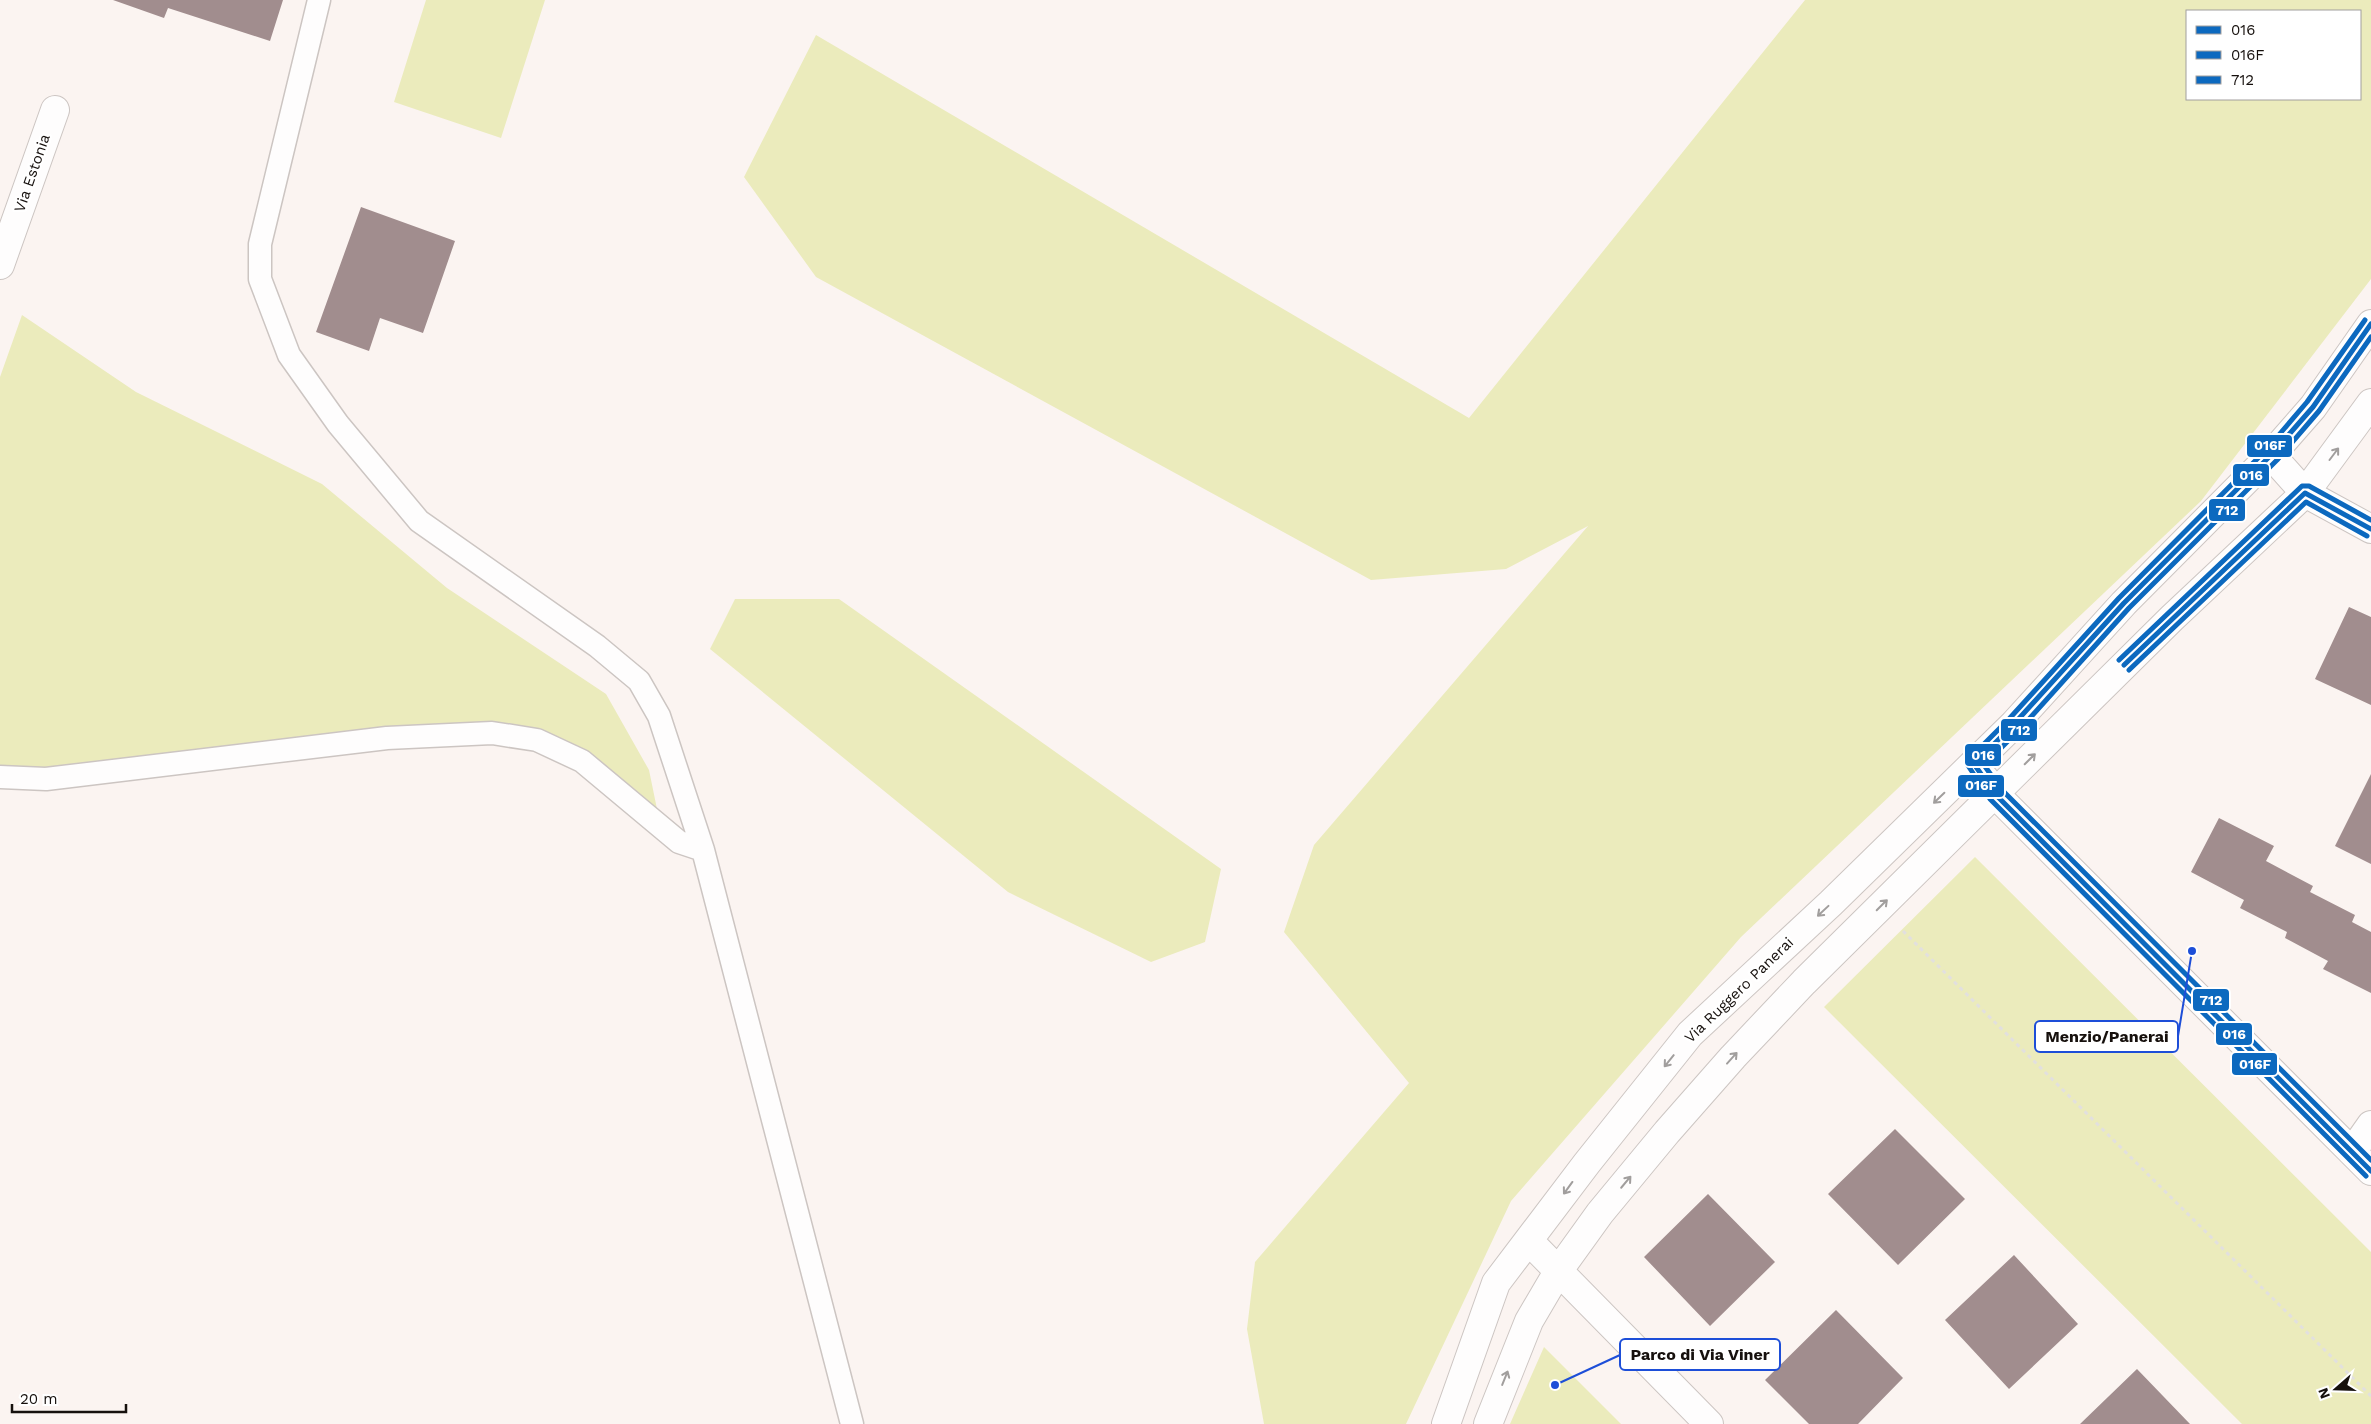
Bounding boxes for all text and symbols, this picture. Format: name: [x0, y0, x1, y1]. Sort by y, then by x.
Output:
legend: [2186, 10, 2361, 100]
text: 016: [2231, 21, 2255, 39]
text: 016F: [2231, 46, 2264, 64]
text: 712: [2231, 71, 2254, 89]
street label: Via Estonia: [10, 131, 54, 214]
line badge: 016F: [2246, 434, 2293, 458]
text: 016F: [2254, 437, 2287, 453]
one-way arrow: [2329, 448, 2340, 461]
line badge: 016: [2232, 463, 2270, 487]
text: 016: [2239, 467, 2263, 483]
line badge: 712: [2208, 498, 2246, 522]
text: 712: [2216, 502, 2238, 518]
line badge: 712: [2000, 718, 2038, 742]
text: 712: [2008, 722, 2030, 738]
line badge: 016: [1964, 743, 2002, 767]
text: 016: [1971, 747, 1995, 763]
one-way arrow: [2023, 753, 2036, 765]
line badge: 016F: [1957, 774, 2005, 798]
text: 016F: [1965, 777, 1998, 793]
one-way arrow: [1933, 792, 1945, 804]
one-way arrow: [1876, 899, 1889, 911]
one-way arrow: [1816, 905, 1829, 917]
street label: Via Ruggero Panerai: [1681, 933, 1797, 1047]
line badge: 712: [2192, 988, 2230, 1012]
text: 712: [2200, 992, 2222, 1008]
callout: Menzio/Panerai: [2035, 1021, 2178, 1052]
line badge: 016: [2215, 1022, 2253, 1046]
text: 016: [2222, 1026, 2246, 1042]
text: Menzio/Panerai: [2045, 1027, 2169, 1046]
one-way arrow: [1726, 1052, 1738, 1065]
line badge: 016F: [2231, 1052, 2278, 1076]
one-way arrow: [1663, 1054, 1674, 1067]
text: 016F: [2239, 1056, 2272, 1072]
one-way arrow: [1621, 1176, 1632, 1189]
one-way arrow: [1563, 1181, 1573, 1195]
callout: Parco di Via Viner: [1620, 1339, 1780, 1370]
text: Parco di Via Viner: [1630, 1345, 1770, 1364]
north arrow: [2311, 1364, 2361, 1414]
one-way arrow: [1500, 1371, 1510, 1386]
scale bar: [12, 1382, 126, 1414]
text: N: [2314, 1386, 2333, 1401]
text: 20 m: [20, 1390, 58, 1408]

